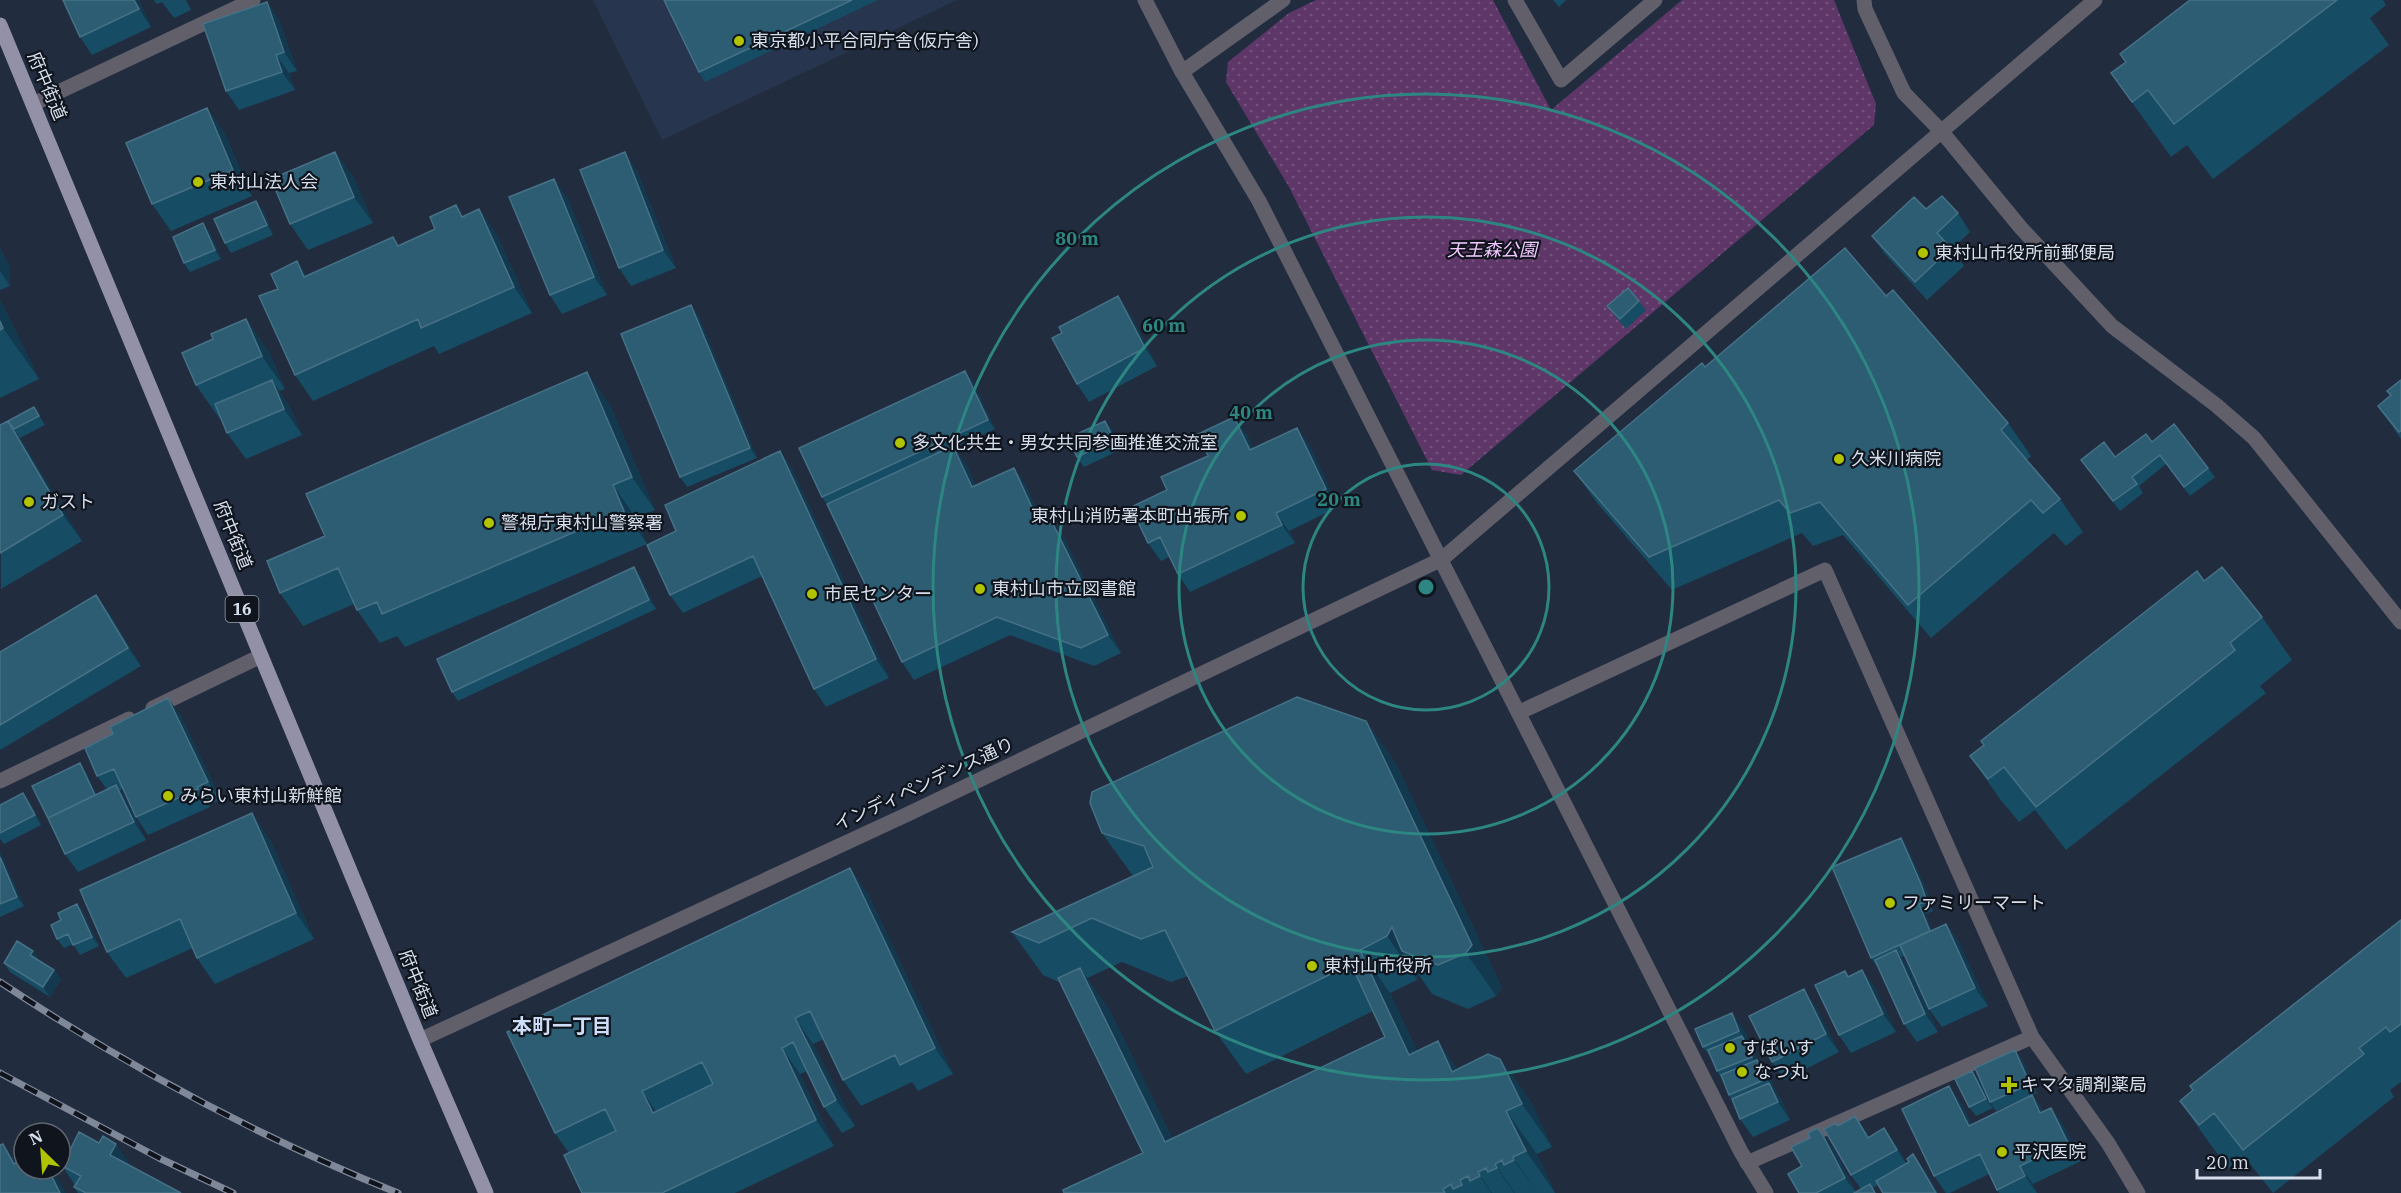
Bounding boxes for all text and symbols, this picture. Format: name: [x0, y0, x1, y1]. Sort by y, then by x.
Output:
place label: 東京都小平合同庁舎(仮庁舎): [751, 29, 979, 52]
marker: 東京都小平合同庁舎(仮庁舎): [732, 34, 746, 48]
street label: 府中街道: [23, 48, 72, 123]
place label: 東村山法人会: [210, 170, 318, 193]
marker: 東村山法人会: [191, 175, 205, 189]
text: 80 m: [1055, 227, 1099, 250]
park label: 天王森公園: [1447, 238, 1540, 261]
place label: 東村山市役所前郵便局: [1935, 241, 2115, 264]
marker: 東村山市役所前郵便局: [1916, 246, 1930, 260]
text: 60 m: [1142, 314, 1186, 337]
text: 40 m: [1229, 401, 1273, 424]
place label: 多文化共生・男女共同参画推進交流室: [912, 431, 1218, 454]
marker: 多文化共生・男女共同参画推進交流室: [893, 436, 907, 450]
place label: 久米川病院: [1851, 447, 1941, 470]
marker: 久米川病院: [1832, 452, 1846, 466]
text: 20 m: [1317, 488, 1361, 511]
place label: ガスト: [41, 490, 95, 513]
marker: ガスト: [22, 495, 36, 509]
street label: 府中街道: [209, 497, 258, 572]
place label: 東村山消防署本町出張所: [1031, 504, 1229, 527]
marker: 東村山消防署本町出張所: [1234, 509, 1248, 523]
place label: 警視庁東村山警察署: [501, 511, 663, 534]
marker: 警視庁東村山警察署: [482, 516, 496, 530]
place label: 東村山市立図書館: [992, 577, 1136, 600]
centre of rings: [1416, 577, 1436, 597]
place label: 市民センター: [824, 582, 932, 605]
marker: 東村山市立図書館: [973, 582, 987, 596]
marker: 市民センター: [805, 587, 819, 601]
road number: 16: [226, 596, 258, 622]
street label: インディペンデンス通り: [830, 732, 1018, 835]
place label: みらい東村山新鮮館: [180, 784, 342, 807]
marker: みらい東村山新鮮館: [161, 789, 175, 803]
place label: ファミリーマート: [1902, 891, 2046, 914]
marker: ファミリーマート: [1883, 896, 1897, 910]
street label: 府中街道: [394, 946, 443, 1021]
place label: 東村山市役所: [1324, 954, 1432, 977]
marker: 東村山市役所: [1305, 959, 1319, 973]
district label: 本町一丁目: [512, 1012, 612, 1039]
place label: すぱいす: [1742, 1036, 1814, 1059]
marker: すぱいす: [1723, 1041, 1737, 1055]
place label: なつ丸: [1754, 1060, 1808, 1083]
marker: なつ丸: [1735, 1065, 1749, 1079]
place label: キマタ調剤薬局: [2021, 1073, 2147, 1096]
marker: キマタ調剤薬局: [2002, 1078, 2016, 1092]
north arrow: [12, 1121, 72, 1181]
text: N: [26, 1126, 46, 1149]
place label: 平沢医院: [2014, 1140, 2086, 1163]
scale bar: [2197, 1142, 2320, 1180]
marker: 平沢医院: [1995, 1145, 2009, 1159]
text: 20 m: [2206, 1151, 2249, 1174]

